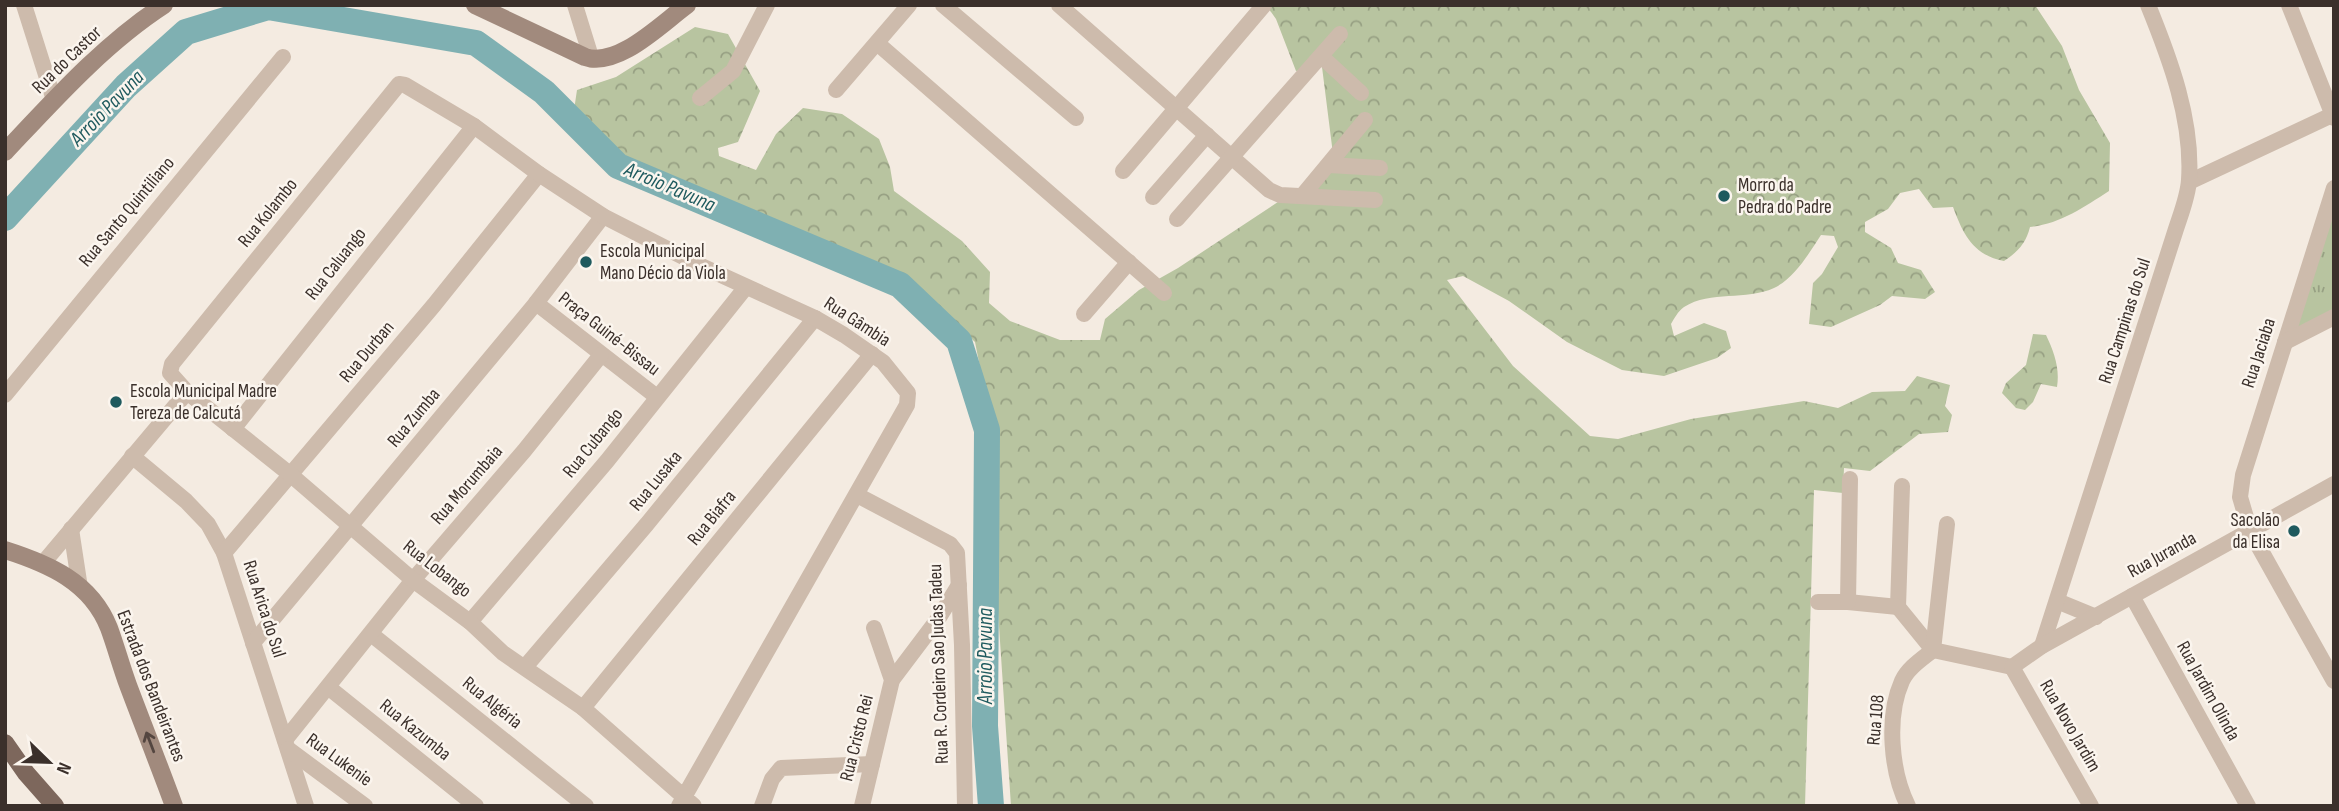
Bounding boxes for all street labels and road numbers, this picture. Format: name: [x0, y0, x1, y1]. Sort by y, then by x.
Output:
street label: Rua do Castor: [27, 21, 107, 99]
street label: Rua Santo Quintiliano: [74, 152, 180, 272]
street label: Rua Kolambo: [233, 174, 303, 252]
street label: Rua Caluango: [301, 223, 371, 305]
street label: Rua Campinas do Sul: [2094, 255, 2156, 387]
street label: Praça Guiné-Bissau: [554, 287, 664, 381]
street label: Rua Gâmbia: [819, 292, 895, 352]
street label: Rua Jaciaba: [2237, 315, 2281, 391]
street label: Rua Durban: [335, 317, 399, 387]
street label: Rua Zumba: [383, 384, 445, 452]
street label: Rua Cubango: [558, 404, 628, 482]
street label: Rua Morumbaia: [426, 441, 508, 529]
street label: Rua Lusaka: [625, 446, 687, 516]
street label: Rua Biafra: [683, 486, 741, 550]
street label: Rua Juranda: [2124, 527, 2200, 583]
street label: Rua Lobango: [398, 535, 476, 603]
street label: Rua Arica do Sul: [238, 558, 290, 660]
street label: Rua R. Cordeiro Sao Judas Tadeu: [924, 564, 954, 764]
street label: Estrada dos Bandeirantes: [111, 607, 191, 765]
street label: Rua Jardim Olinda: [2171, 637, 2245, 745]
street label: Rua Algéria: [457, 672, 527, 734]
street label: Rua Novo Jardim: [2034, 676, 2106, 776]
street label: Rua Cristo Rei: [835, 692, 879, 784]
street label: Rua Kazumba: [375, 694, 455, 766]
street label: Rua 108: [1862, 694, 1890, 746]
street label: Rua Lukenie: [302, 728, 376, 792]

